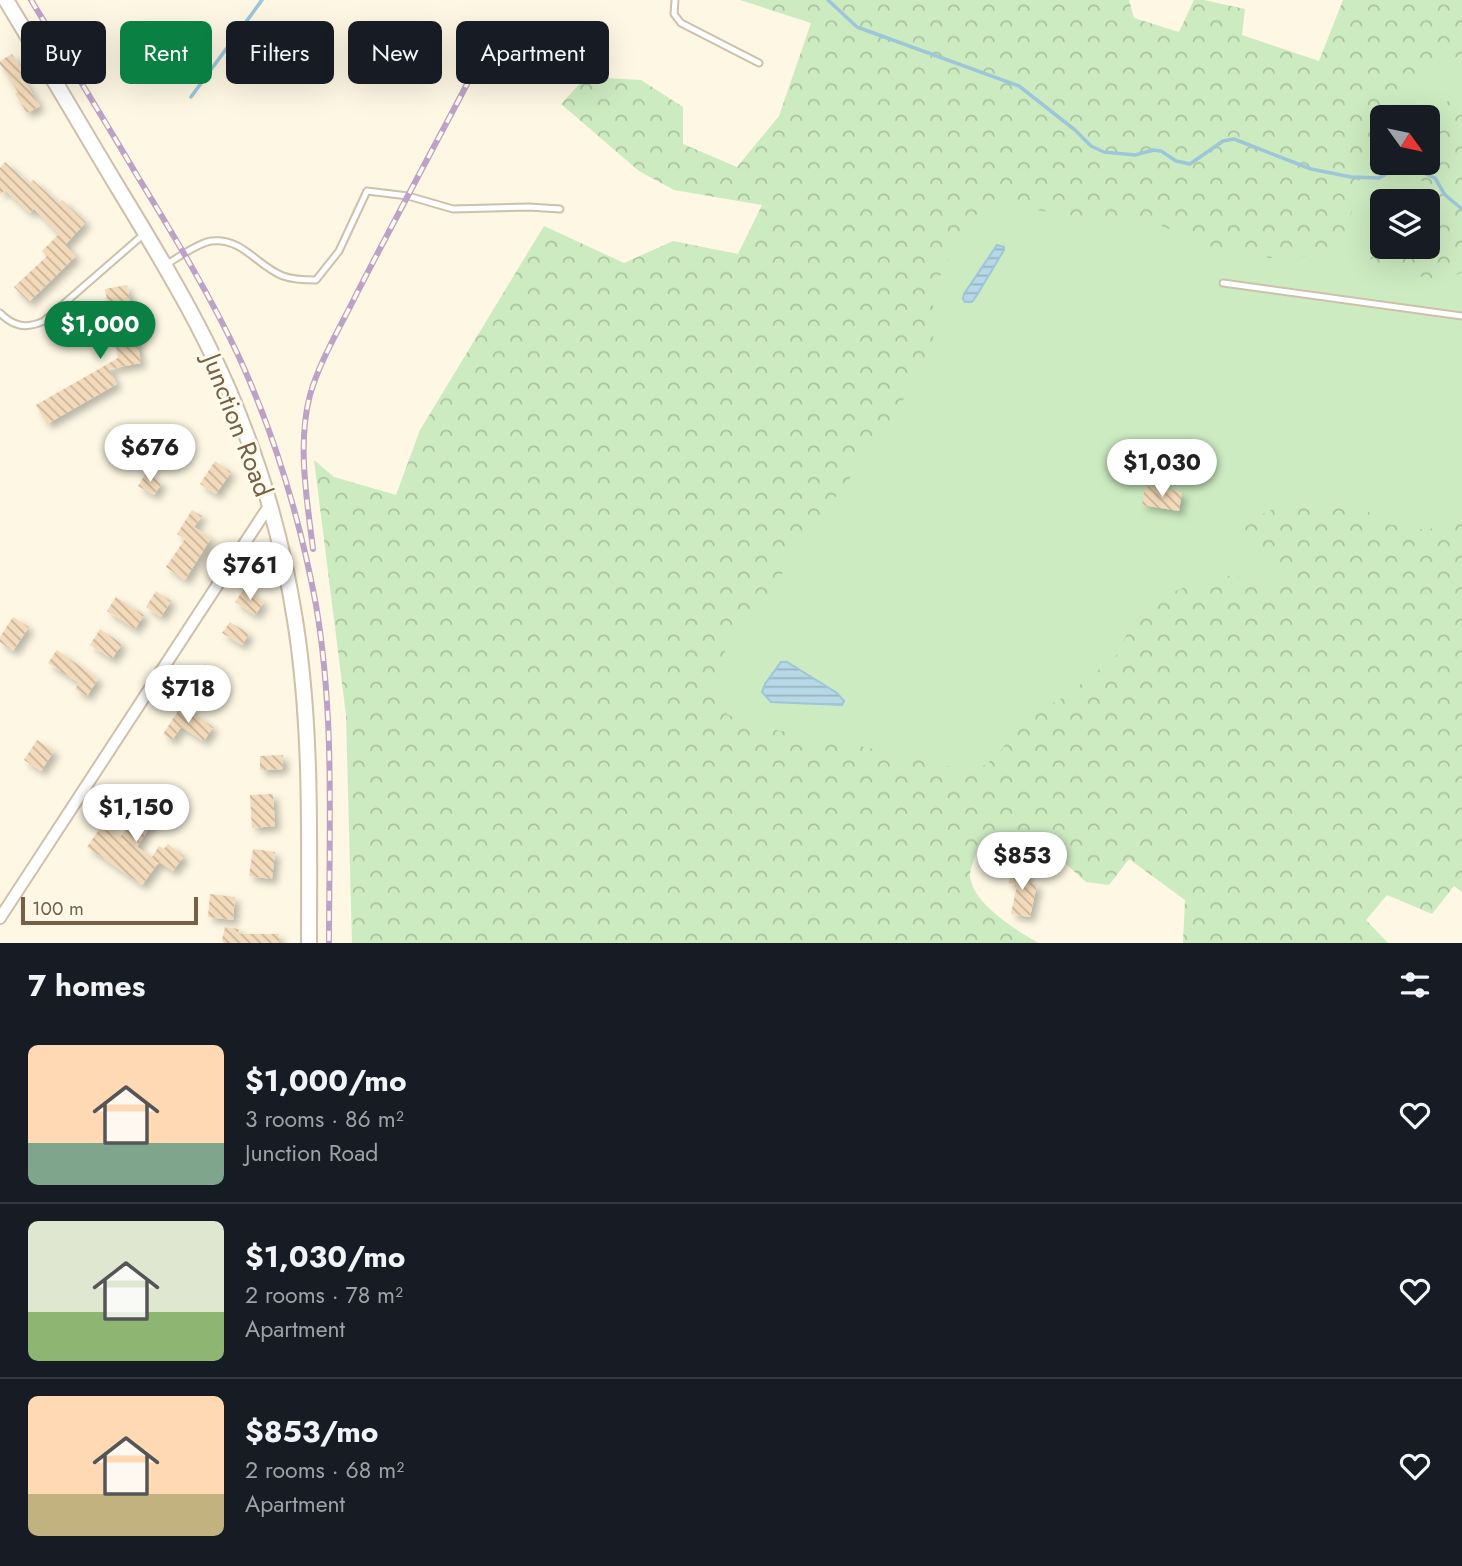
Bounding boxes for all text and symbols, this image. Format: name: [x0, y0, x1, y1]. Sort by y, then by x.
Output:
chip: Buy: [21, 21, 106, 84]
chip: Rent: [120, 21, 212, 84]
chip: Filters: [226, 21, 334, 84]
chip: New: [348, 21, 442, 84]
chip: Apartment: [456, 21, 609, 84]
north arrow: [1370, 105, 1440, 175]
map controls: [1370, 105, 1440, 259]
button: layers: [1370, 189, 1440, 259]
pin: $1,000: [43, 302, 157, 361]
text: $1,000: [60, 307, 140, 341]
street label: Junction Road: [192, 345, 283, 502]
pin: $676: [109, 424, 191, 484]
text: $676: [121, 430, 179, 464]
pin: $1,030: [1105, 440, 1219, 499]
text: $1,030: [1123, 445, 1201, 479]
pin: $761: [209, 542, 291, 602]
text: $761: [222, 548, 278, 582]
pin: $718: [147, 666, 229, 725]
text: $718: [161, 671, 215, 705]
pin: $1,150: [79, 784, 193, 844]
text: $1,150: [98, 790, 174, 824]
pin: $853: [981, 832, 1063, 892]
text: $853: [993, 838, 1051, 872]
scale bar: [21, 894, 198, 926]
text: 100 m: [32, 895, 84, 922]
text: 7 homes: [28, 964, 145, 1007]
icon: filters: [1396, 966, 1434, 1004]
text: $1,000/mo: [245, 1059, 407, 1102]
icon: home: [84, 1073, 168, 1157]
icon: heart: [1396, 1096, 1434, 1134]
text: 3 rooms · 86 m²: [245, 1102, 404, 1136]
text: Junction Road: [245, 1136, 378, 1170]
text: $1,030/mo: [245, 1235, 405, 1278]
icon: home: [84, 1249, 168, 1333]
icon: heart: [1396, 1272, 1434, 1310]
text: 2 rooms · 78 m²: [245, 1278, 403, 1312]
text: Apartment: [245, 1312, 345, 1346]
text: $853/mo: [245, 1410, 378, 1453]
icon: home: [84, 1424, 168, 1508]
icon: heart: [1396, 1447, 1434, 1485]
text: 2 rooms · 68 m²: [245, 1453, 404, 1487]
text: Apartment: [245, 1487, 345, 1521]

